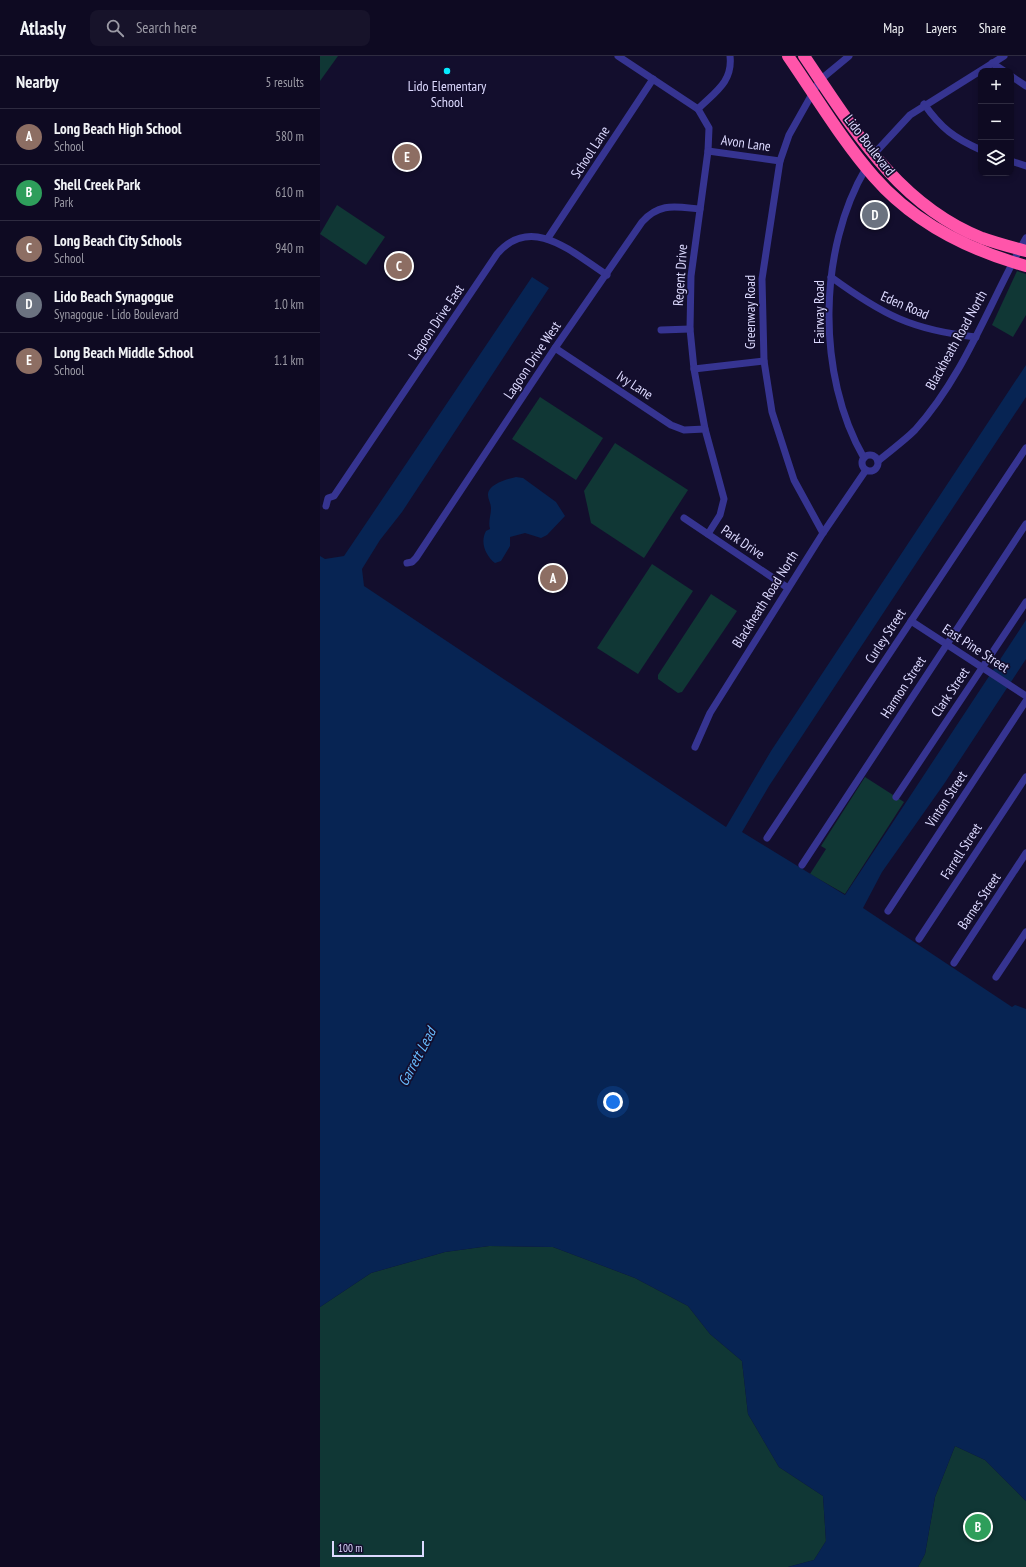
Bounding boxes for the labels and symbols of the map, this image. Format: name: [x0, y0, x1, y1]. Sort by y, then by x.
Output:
marker: Lido Elementary School: [442, 66, 452, 76]
place label: Lido Elementary School: [408, 77, 487, 111]
street label: Lido Boulevard: [841, 111, 899, 179]
street label: School Lane: [566, 122, 614, 181]
street label: Avon Lane: [720, 131, 772, 155]
pin: E: [394, 142, 420, 172]
pin: D: [862, 200, 888, 230]
street label: Regent Drive: [669, 243, 691, 307]
pin: C: [386, 251, 412, 281]
street label: Greenway Road: [741, 275, 759, 349]
street label: Fairway Road: [810, 280, 828, 344]
street label: Lagoon Drive East: [404, 281, 468, 363]
street label: Eden Road: [878, 287, 932, 323]
street label: Blackheath Road North: [921, 287, 991, 393]
street label: Lagoon Drive West: [499, 318, 565, 402]
street label: Ivy Lane: [613, 367, 657, 404]
street label: Park Drive: [718, 521, 768, 563]
street label: Blackheath Road North: [728, 547, 802, 651]
pin: A: [540, 563, 566, 593]
street label: Curley Street: [861, 605, 909, 667]
street label: East Pine Street: [939, 620, 1013, 676]
street label: Harmon Street: [876, 653, 930, 721]
street label: Clark Street: [927, 664, 973, 720]
street label: Vinton Street: [921, 767, 971, 831]
street label: Farrell Street: [936, 819, 986, 882]
street label: Barnes Street: [953, 869, 1005, 933]
water label: Garrett Lead: [393, 1022, 441, 1089]
your location: [603, 1092, 623, 1112]
pin: B: [965, 1512, 991, 1542]
scale bar: [332, 1539, 424, 1558]

